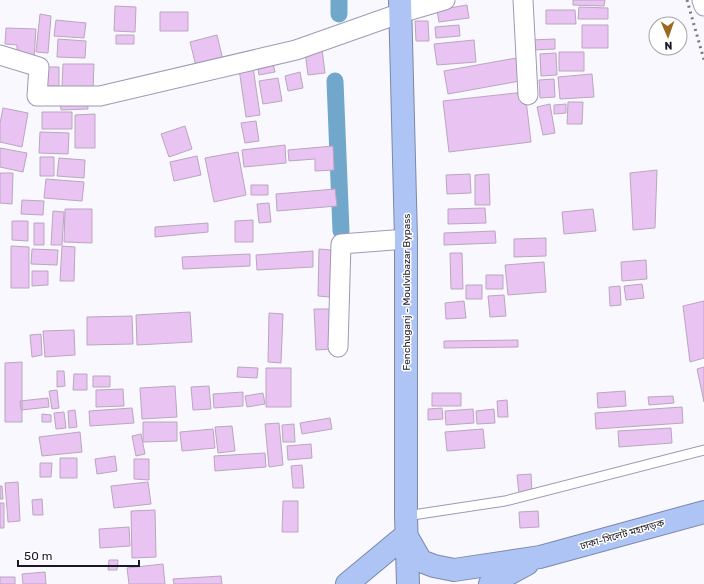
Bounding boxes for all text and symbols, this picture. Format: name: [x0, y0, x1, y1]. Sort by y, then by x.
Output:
north arrow: [648, 16, 688, 56]
text: N: [664, 39, 673, 52]
street label: Fenchuganj - Moulvibazar Bypass: [401, 214, 413, 370]
street label: ঢাকা-সিলেট মহাসড়ক: [578, 517, 667, 553]
scale bar: [18, 542, 139, 568]
text: 50 m: [24, 549, 52, 563]

